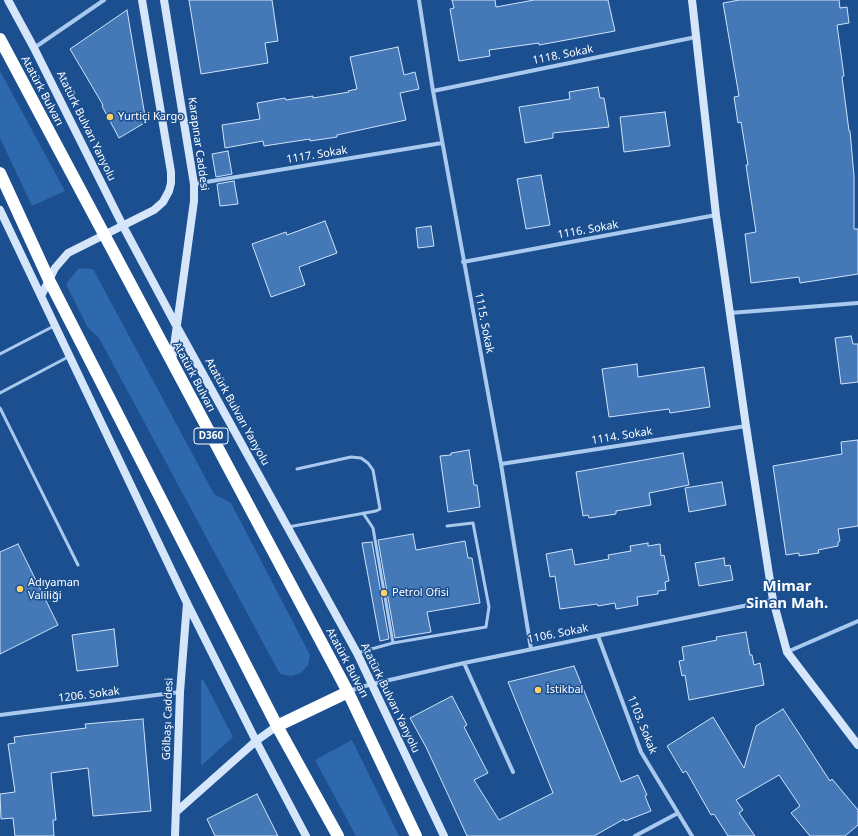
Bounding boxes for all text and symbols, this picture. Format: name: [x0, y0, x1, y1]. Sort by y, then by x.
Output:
street label: 1118. Sokak: [532, 43, 594, 67]
street label: Atatürk Bulvarı: [18, 54, 66, 128]
street label: Atatürk Bulvarı Yanyolu: [54, 69, 118, 183]
street label: Karapınar Caddesi: [185, 96, 211, 192]
place label: Yurtiçi Kargo: [118, 110, 184, 124]
marker: Yurtiçi Kargo: [105, 112, 115, 122]
street label: 1117. Sokak: [286, 144, 348, 166]
street label: 1116. Sokak: [557, 218, 619, 242]
street label: 1115. Sokak: [472, 292, 496, 354]
street label: Atatürk Bulvarı: [170, 340, 218, 414]
street label: Atatürk Bulvarı Yanyolu: [202, 356, 272, 468]
street label: 1114. Sokak: [591, 425, 653, 447]
road number: D360: [194, 428, 228, 444]
place label: Adıyaman Valiliği: [28, 576, 80, 602]
district label: Mimar Sinan Mah.: [746, 578, 828, 613]
marker: Adıyaman Valiliği: [15, 584, 25, 594]
place label: Petrol Ofisi: [392, 586, 449, 600]
marker: Petrol Ofisi: [379, 588, 389, 598]
street label: 1106. Sokak: [527, 622, 589, 646]
street label: Atatürk Bulvarı: [323, 626, 371, 700]
street label: Atatürk Bulvarı Yanyolu: [358, 641, 422, 755]
street label: Gölbaşı Caddesi: [160, 678, 176, 760]
place label: İstikbal: [546, 683, 583, 697]
street label: 1206. Sokak: [58, 685, 120, 705]
marker: İstikbal: [533, 685, 543, 695]
street label: 1103. Sokak: [624, 694, 660, 756]

